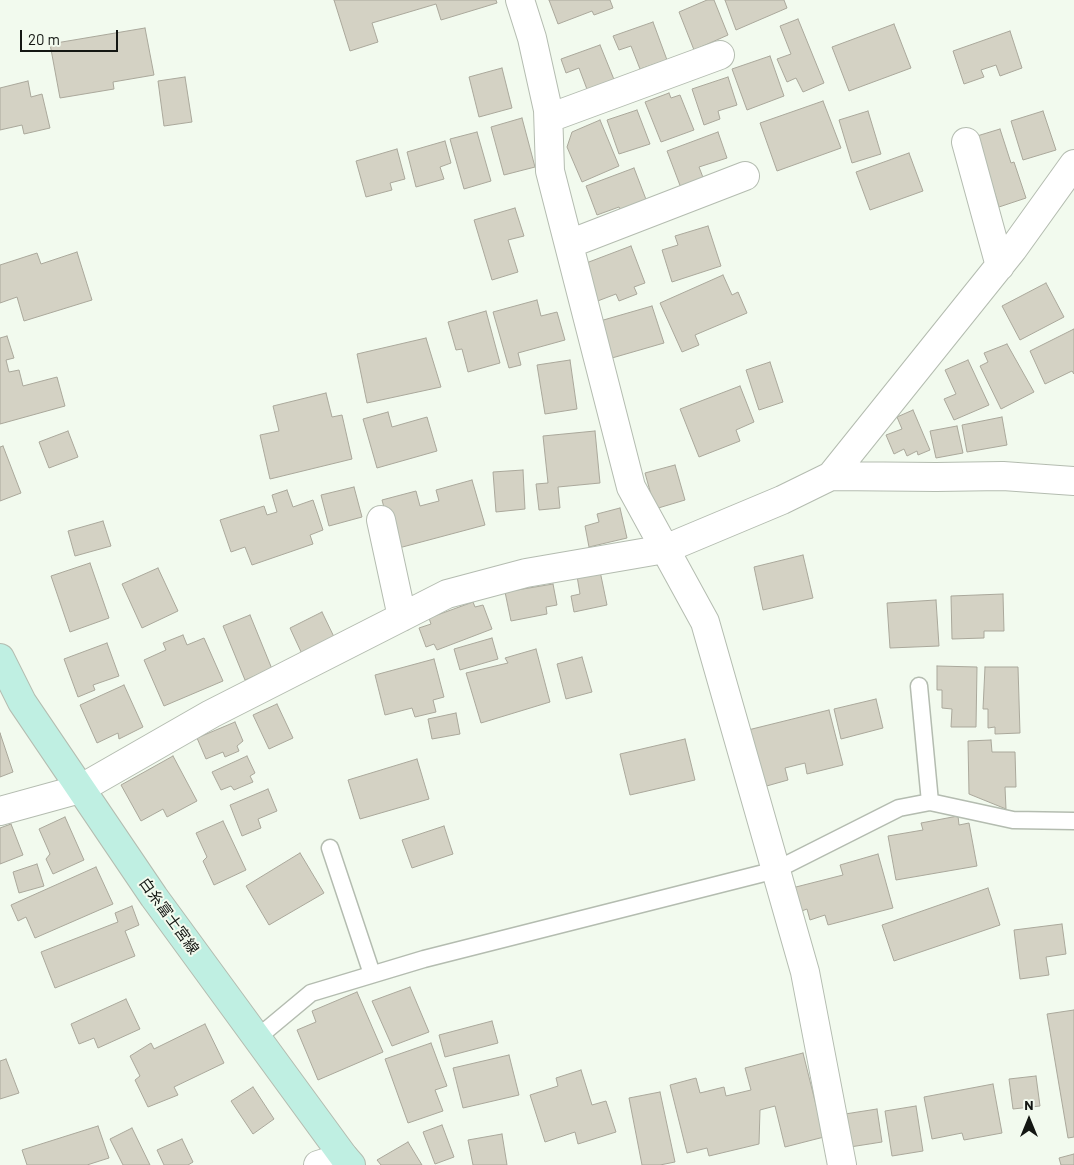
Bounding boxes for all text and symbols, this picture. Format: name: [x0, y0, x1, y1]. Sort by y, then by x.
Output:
scale bar: [22, 20, 120, 52]
text: 20 m: [28, 30, 60, 48]
street label: 白糸富士宮線: [135, 874, 203, 958]
north arrow: [1004, 1095, 1054, 1145]
text: N: [1024, 1096, 1034, 1113]

